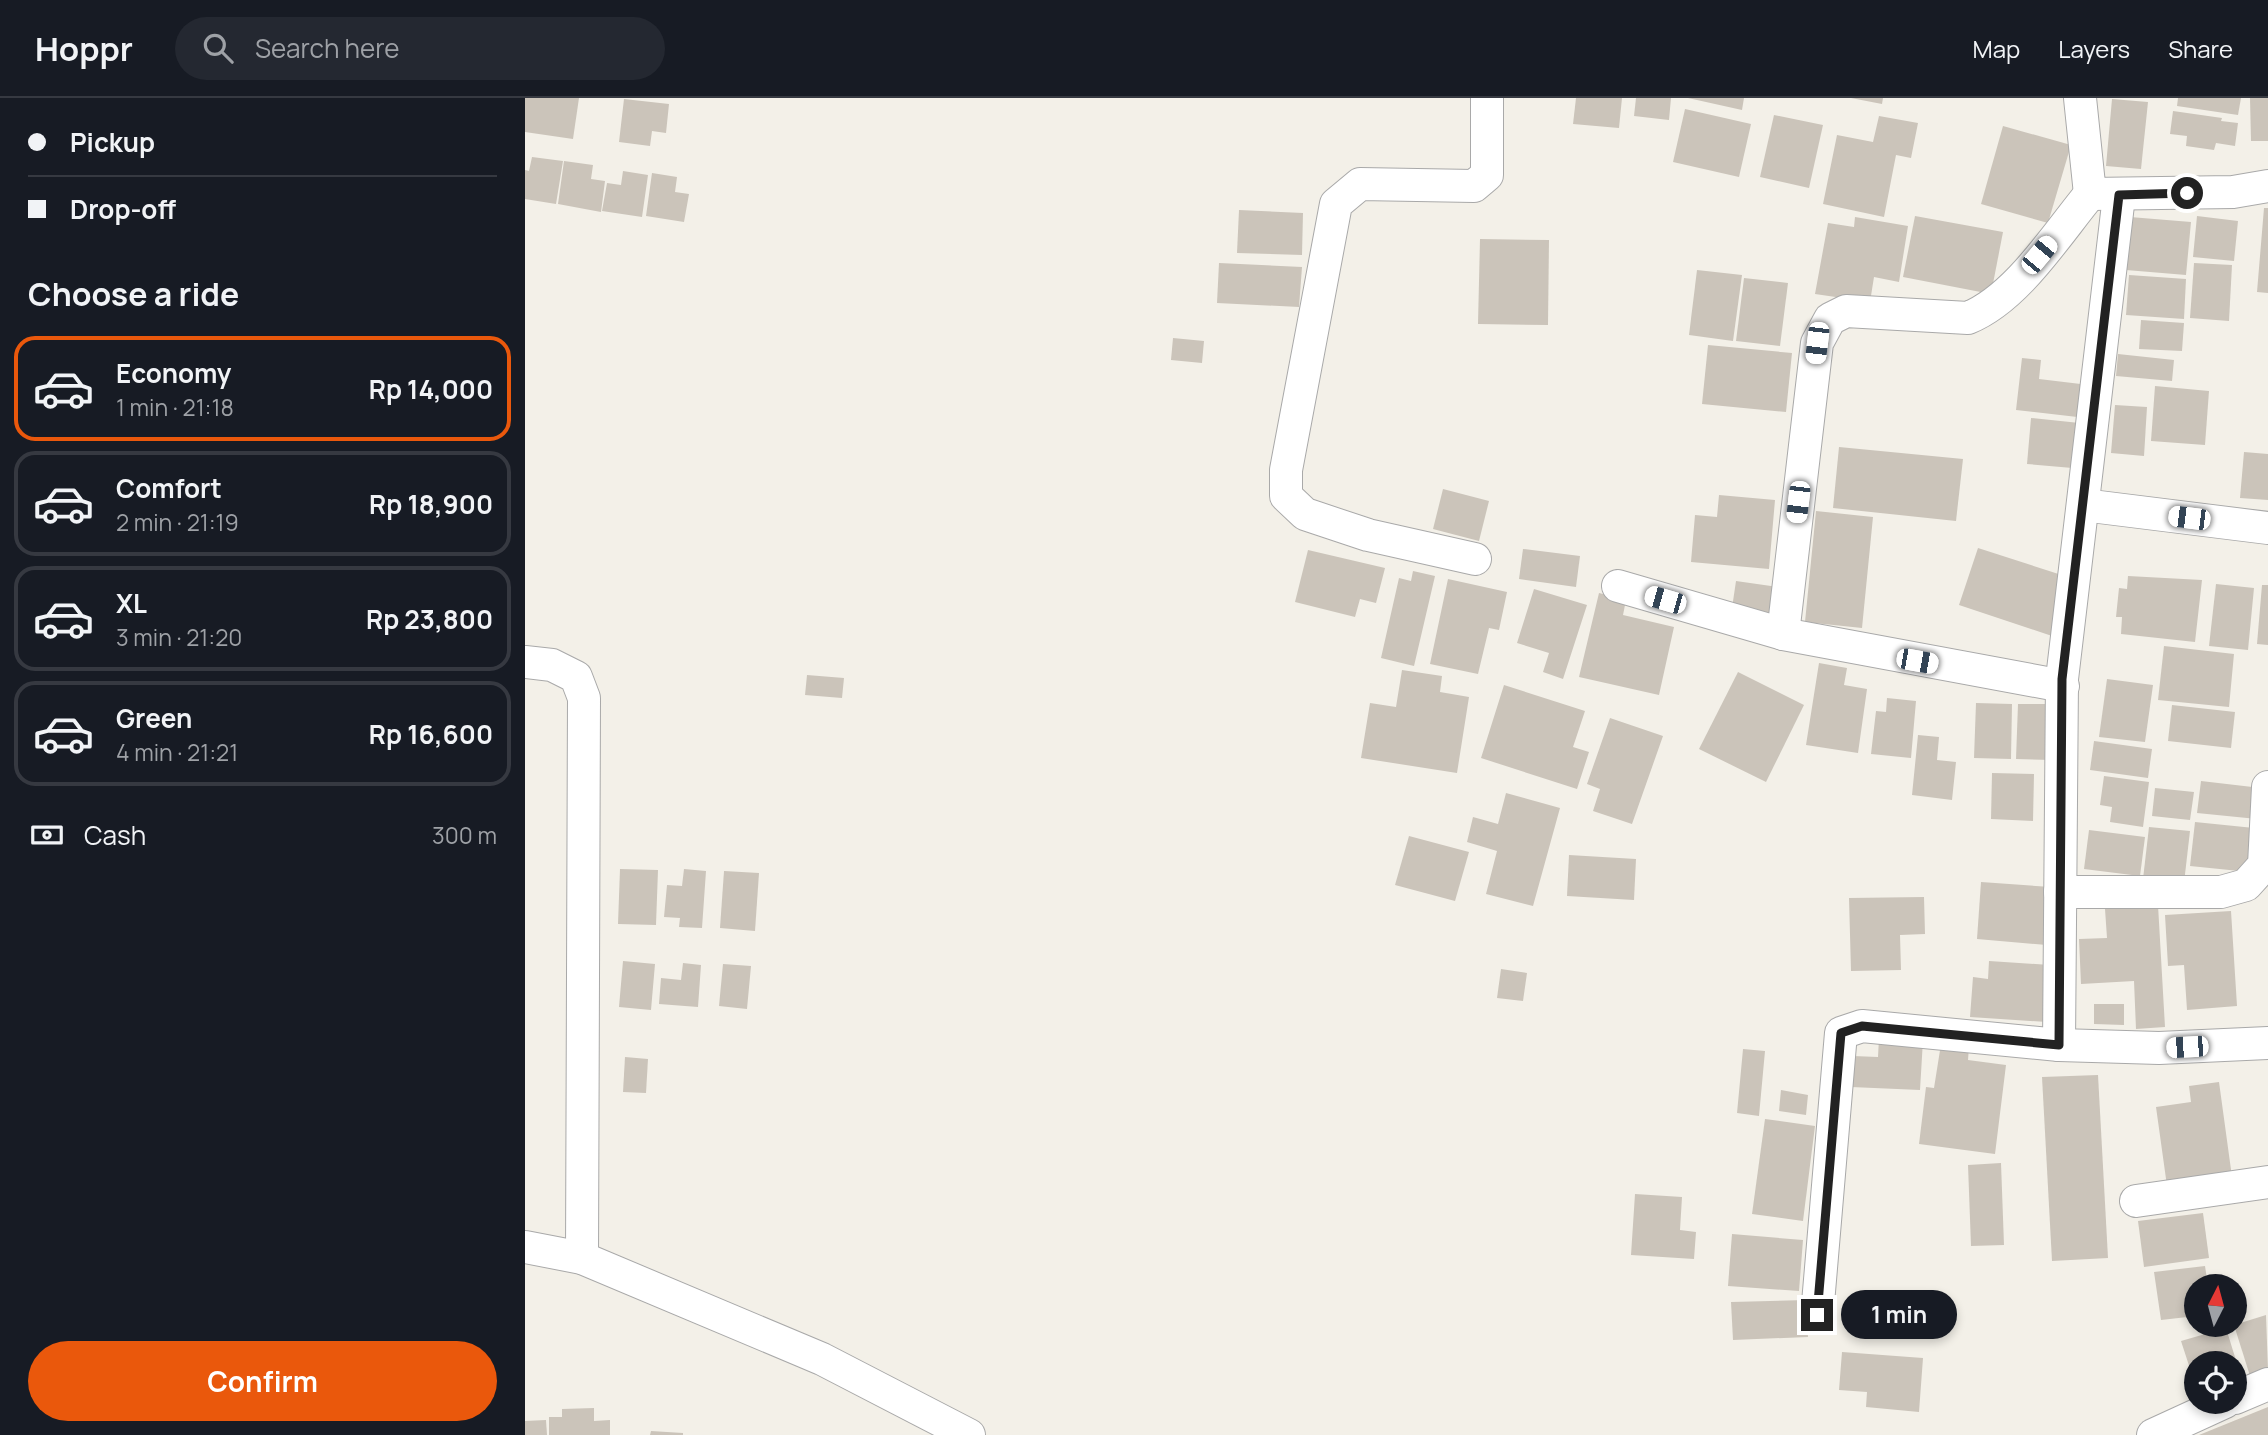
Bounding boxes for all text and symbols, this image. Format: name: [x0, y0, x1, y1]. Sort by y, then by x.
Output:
search box: [175, 17, 665, 80]
text: Hoppr: [35, 26, 133, 71]
icon: search: [199, 29, 237, 67]
text: Search here: [255, 30, 400, 66]
text: Map: [1973, 32, 2020, 65]
text: Layers: [2058, 32, 2130, 65]
text: Share: [2168, 32, 2233, 65]
text: Pickup: [70, 124, 155, 160]
route start: [2171, 177, 2203, 209]
text: Drop-off: [70, 191, 176, 227]
car: [2018, 232, 2061, 278]
text: Choose a ride: [28, 272, 239, 316]
car: [1805, 321, 1830, 365]
text: Economy: [116, 355, 231, 391]
icon: car: [32, 357, 95, 420]
text: Rp 14,000: [369, 371, 493, 407]
text: 1 min · 21:18: [116, 391, 234, 423]
text: Comfort: [116, 470, 222, 506]
icon: car: [32, 472, 95, 535]
car: [1786, 480, 1811, 524]
text: Rp 18,900: [369, 486, 493, 522]
car: [2167, 505, 2212, 531]
text: 2 min · 21:19: [116, 506, 239, 538]
car: [1642, 584, 1689, 616]
text: XL: [116, 585, 147, 621]
icon: car: [32, 587, 95, 650]
text: Rp 23,800: [366, 601, 493, 637]
text: 3 min · 21:20: [116, 621, 242, 653]
car: [1895, 647, 1940, 675]
text: Green: [116, 700, 192, 736]
icon: car: [32, 702, 95, 765]
text: Rp 16,600: [369, 716, 493, 752]
text: 4 min · 21:21: [116, 736, 238, 768]
icon: cash: [28, 816, 66, 854]
text: Cash: [84, 817, 146, 853]
text: 300 m: [432, 819, 497, 851]
car: [2166, 1035, 2209, 1059]
north arrow: [2184, 1274, 2247, 1337]
map controls: [2184, 1274, 2247, 1414]
callout: 1 min: [1841, 1290, 1957, 1340]
text: 1 min: [1871, 1298, 1927, 1330]
route end: [1801, 1299, 1833, 1331]
button: Confirm: [28, 1341, 497, 1421]
button: locate: [2184, 1351, 2247, 1414]

